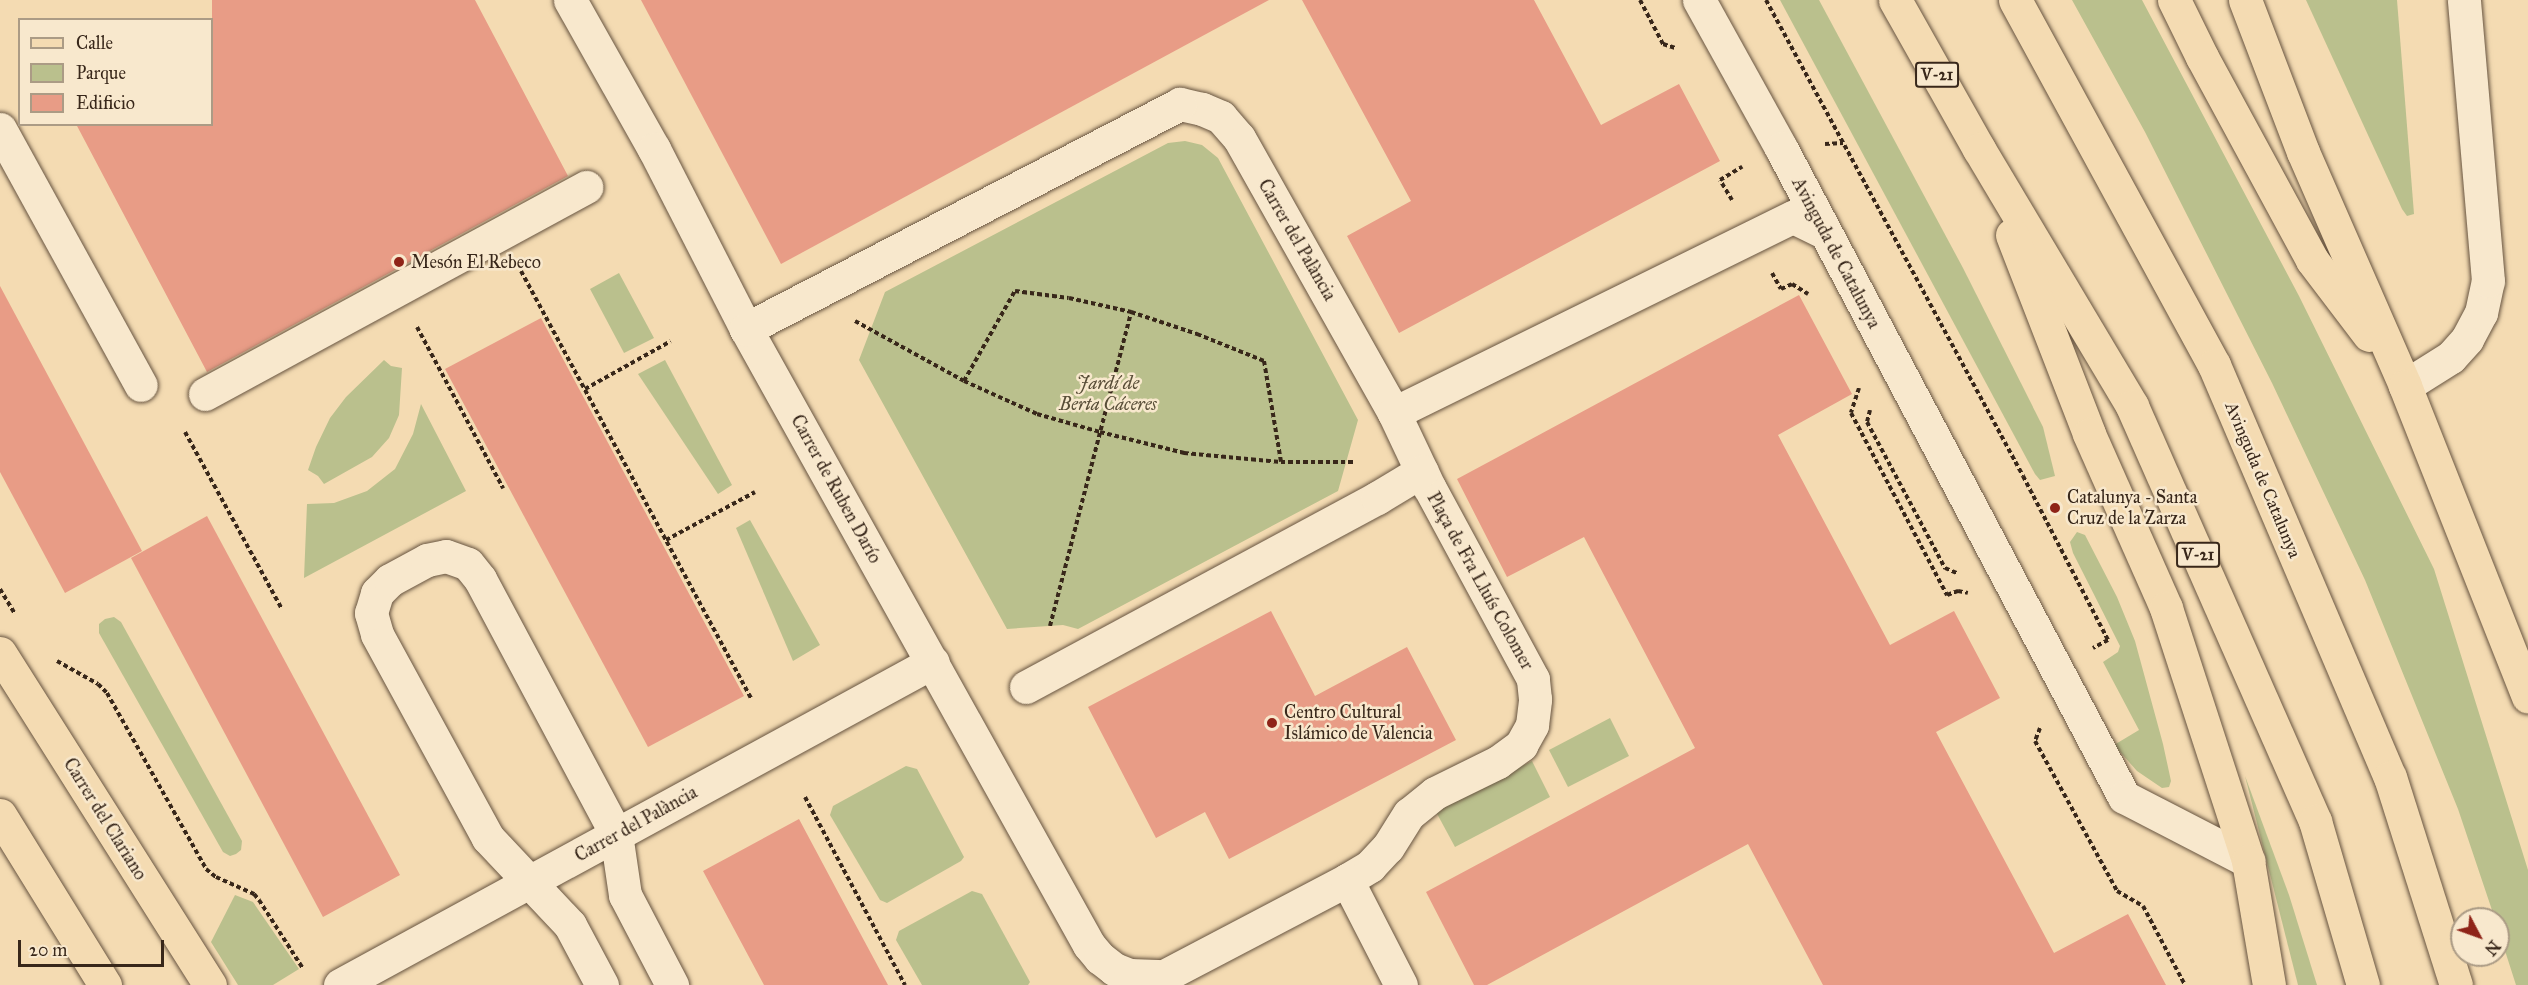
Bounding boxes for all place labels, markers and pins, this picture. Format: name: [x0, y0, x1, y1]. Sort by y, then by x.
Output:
place label: Mesón El Rebeco: [411, 251, 541, 273]
marker: Mesón El Rebeco: [392, 255, 406, 269]
place label: Catalunya - Santa Cruz de la Zarza: [2067, 487, 2197, 530]
marker: Catalunya - Santa Cruz de la Zarza: [2048, 501, 2062, 515]
place label: Centro Cultural Islámico de Valencia: [1284, 702, 1433, 744]
marker: Centro Cultural Islámico de Valencia: [1265, 716, 1279, 730]

